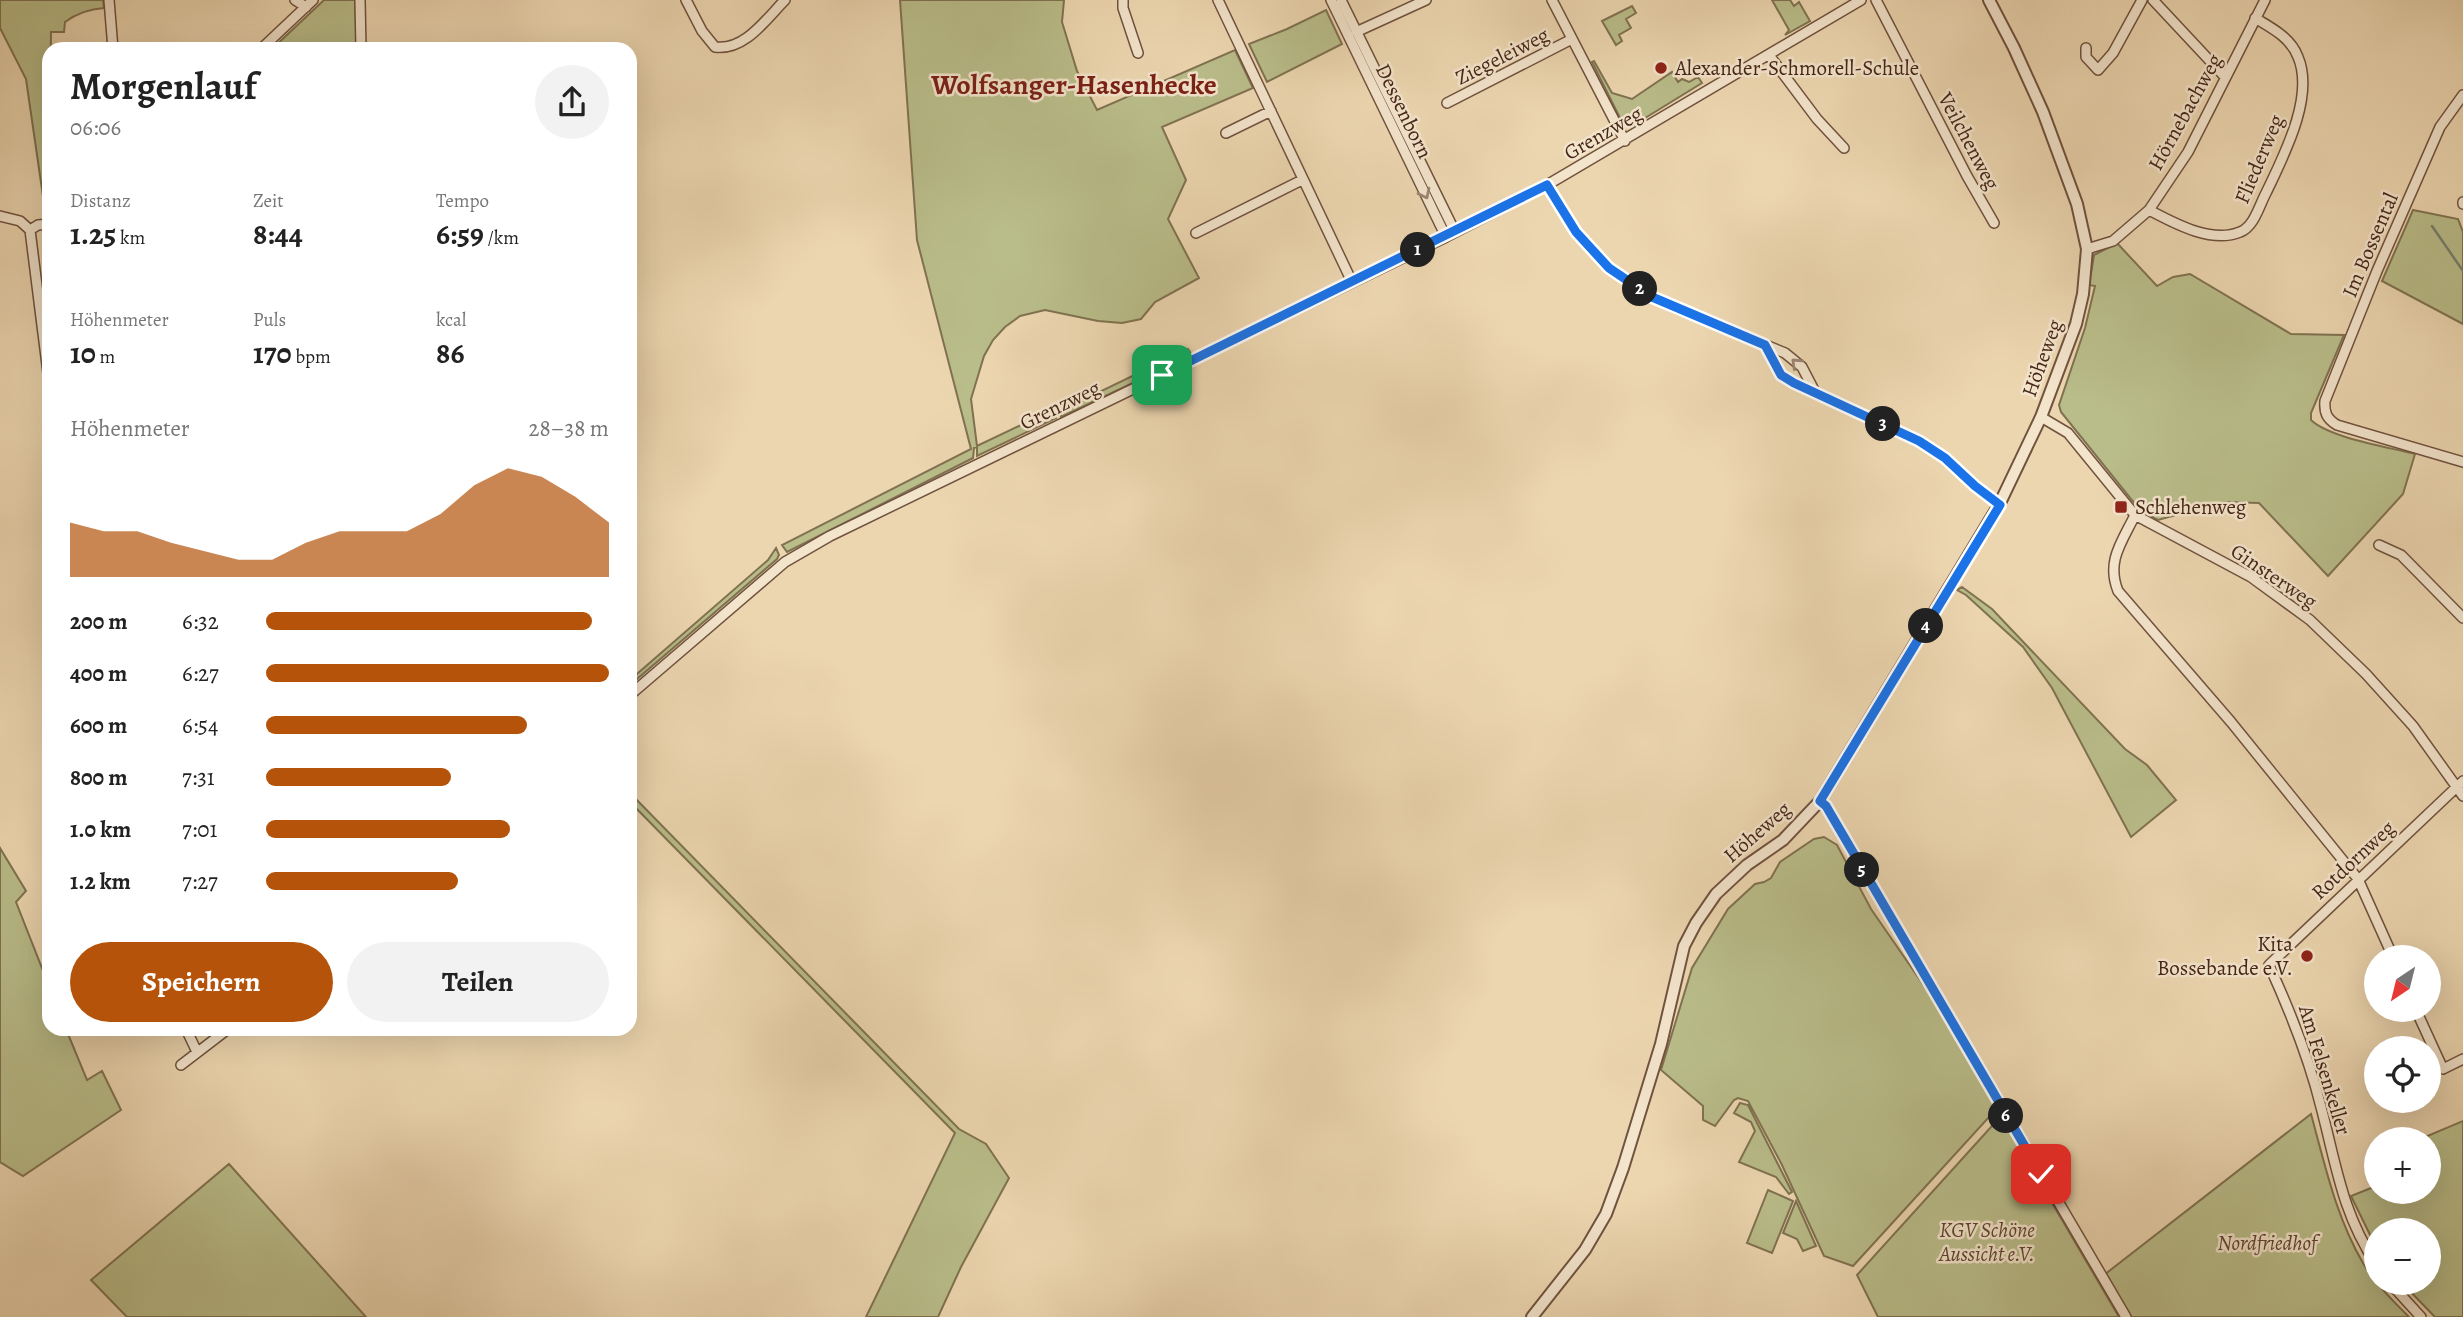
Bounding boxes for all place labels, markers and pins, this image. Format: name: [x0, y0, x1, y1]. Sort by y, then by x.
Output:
place label: Alexander-Schmorell-Schule: [1674, 54, 1919, 82]
marker: Alexander-Schmorell-Schule: [1653, 60, 1669, 76]
pin: 1: [1400, 232, 1436, 268]
pin: 2: [1622, 272, 1658, 306]
pin: [1132, 345, 1192, 405]
pin: 3: [1866, 406, 1900, 442]
place label: Schlehenweg: [2135, 493, 2247, 521]
marker: Schlehenweg: [2113, 499, 2129, 515]
pin: 4: [1909, 608, 1944, 644]
pin: 5: [1844, 852, 1880, 888]
place label: Kita Bossebande e.V.: [2157, 930, 2293, 982]
marker: Kita Bossebande e.V.: [2299, 948, 2315, 964]
pin: 6: [1988, 1098, 2024, 1134]
pin: [2011, 1144, 2071, 1204]

